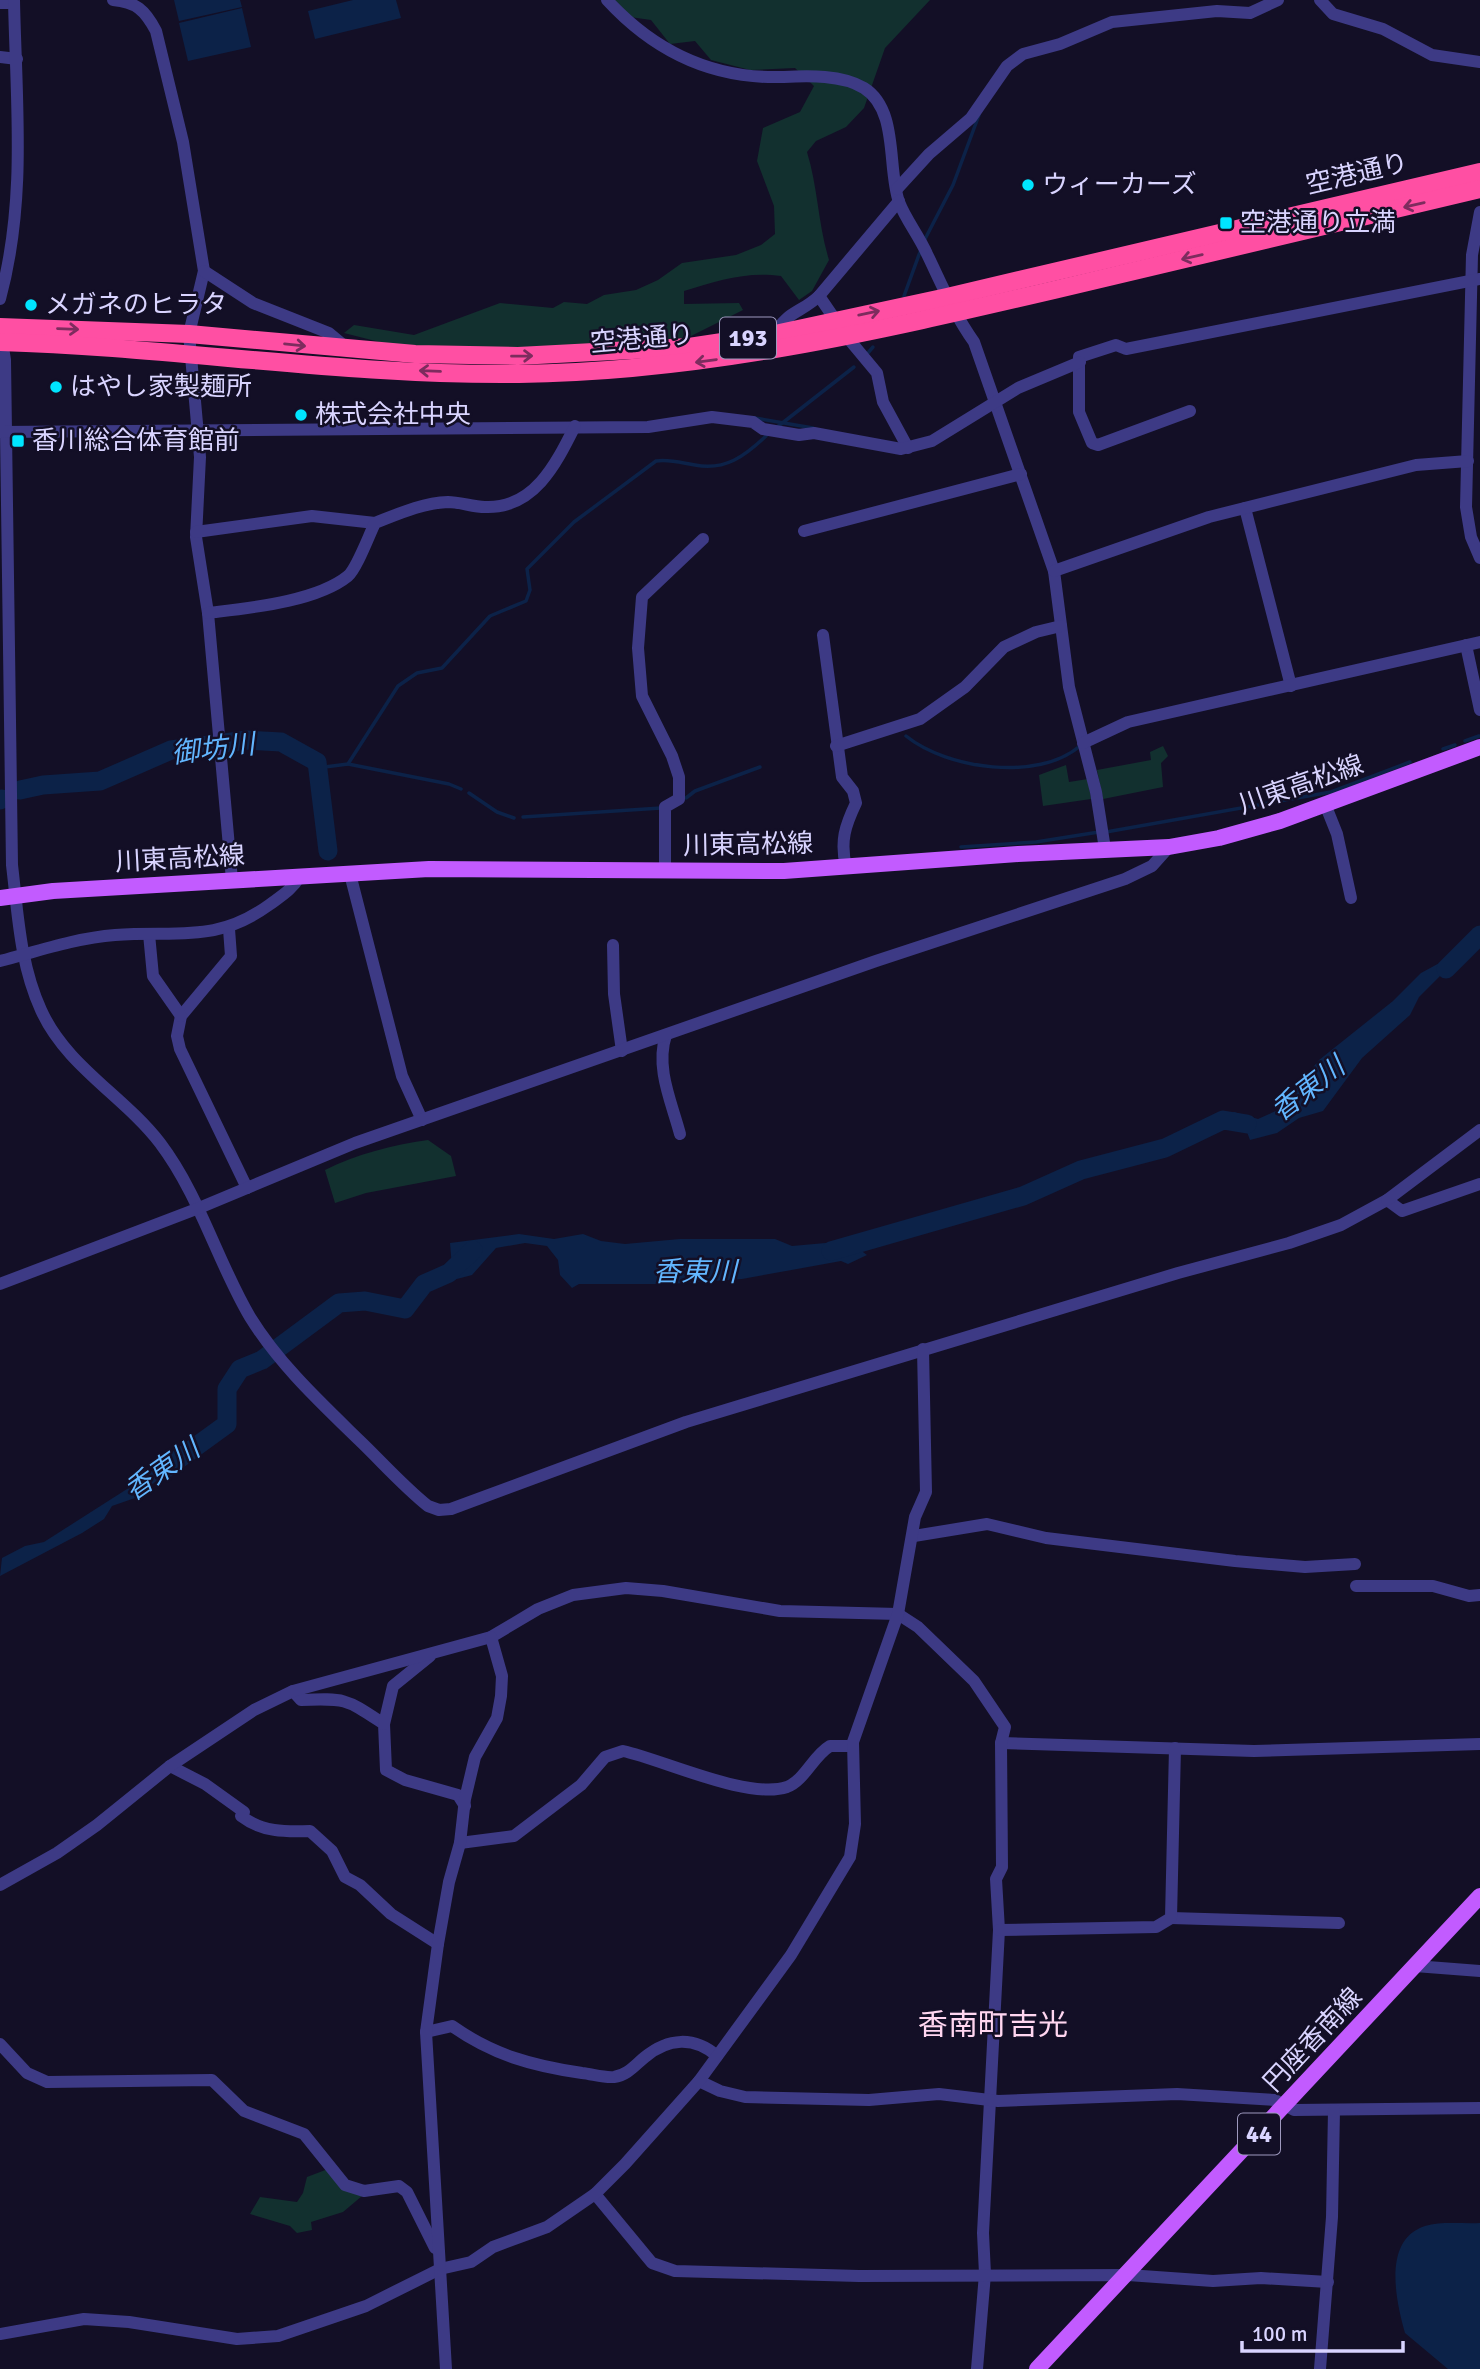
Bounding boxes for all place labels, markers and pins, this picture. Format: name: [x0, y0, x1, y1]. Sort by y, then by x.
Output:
place label: ウィーカーズ: [1042, 169, 1197, 201]
marker: ウィーカーズ: [1020, 177, 1036, 193]
place label: 空港通り立満: [1240, 207, 1396, 239]
marker: 空港通り立満: [1218, 215, 1234, 231]
place label: メガネのヒラタ: [45, 289, 227, 321]
marker: メガネのヒラタ: [23, 297, 39, 313]
place label: はやし家製麺所: [70, 371, 252, 403]
marker: はやし家製麺所: [48, 379, 64, 395]
place label: 株式会社中央: [315, 399, 471, 431]
marker: 株式会社中央: [293, 407, 309, 423]
place label: 香川総合体育館前: [32, 425, 240, 457]
marker: 香川総合体育館前: [10, 433, 26, 449]

